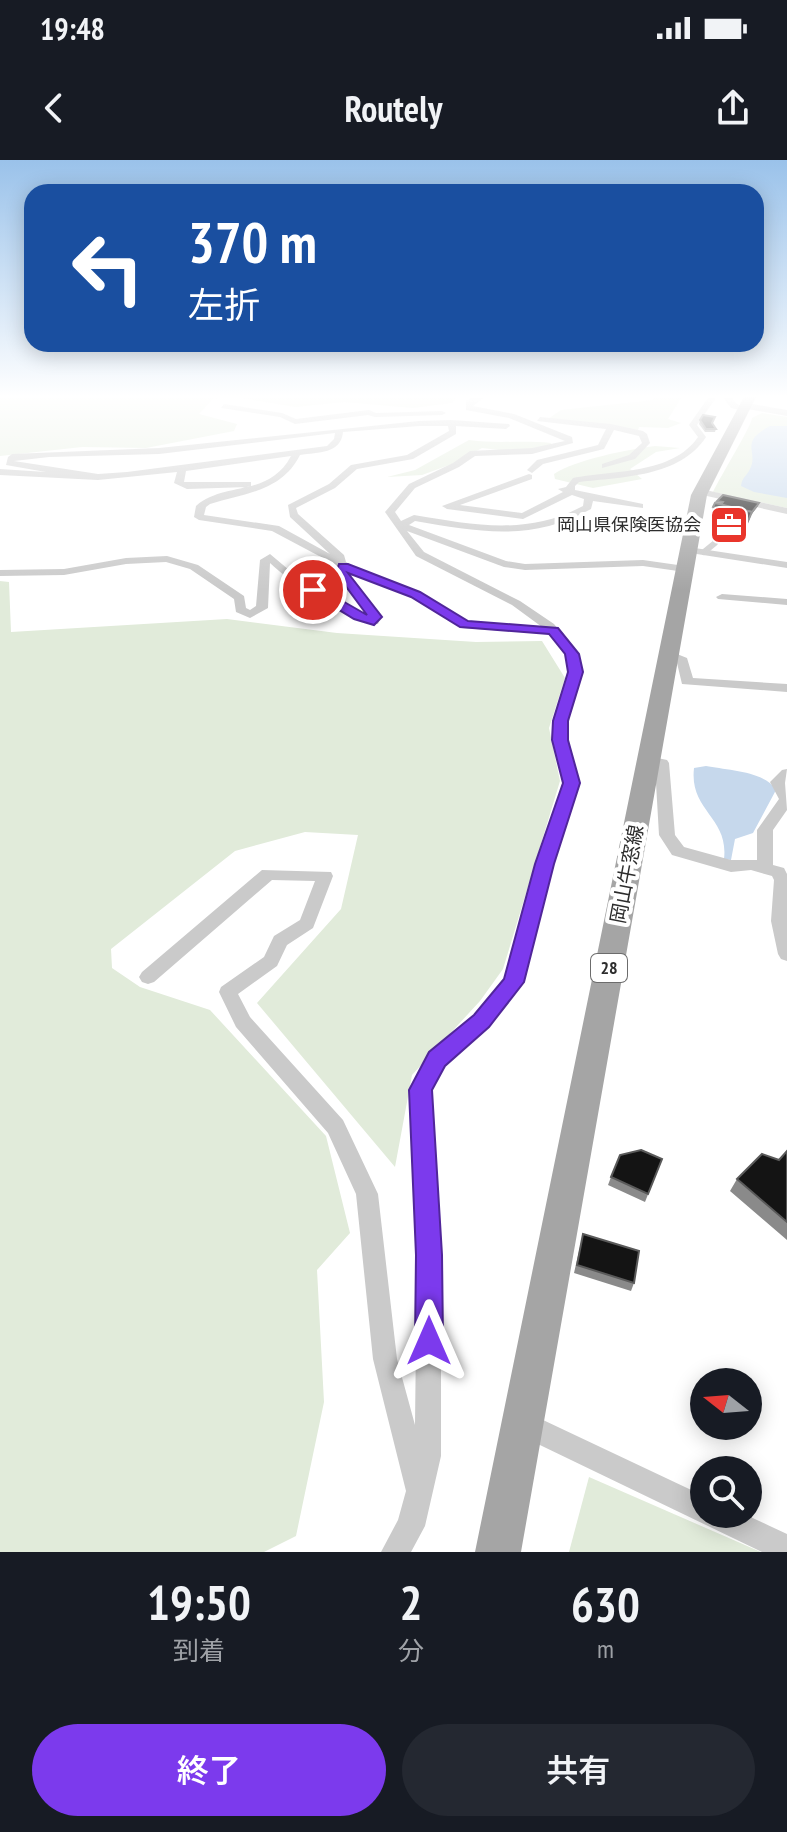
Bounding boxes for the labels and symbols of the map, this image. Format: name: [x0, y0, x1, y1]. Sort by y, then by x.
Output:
office icon: 岡山県保険医協会: [708, 504, 750, 546]
place label: 岡山県保険医協会: [557, 513, 701, 536]
pin: [279, 556, 347, 624]
street label: 岡山牛窓線: [605, 822, 649, 926]
road number: 28: [591, 954, 627, 982]
position arrow: [387, 1299, 471, 1383]
north arrow: [690, 1368, 762, 1440]

